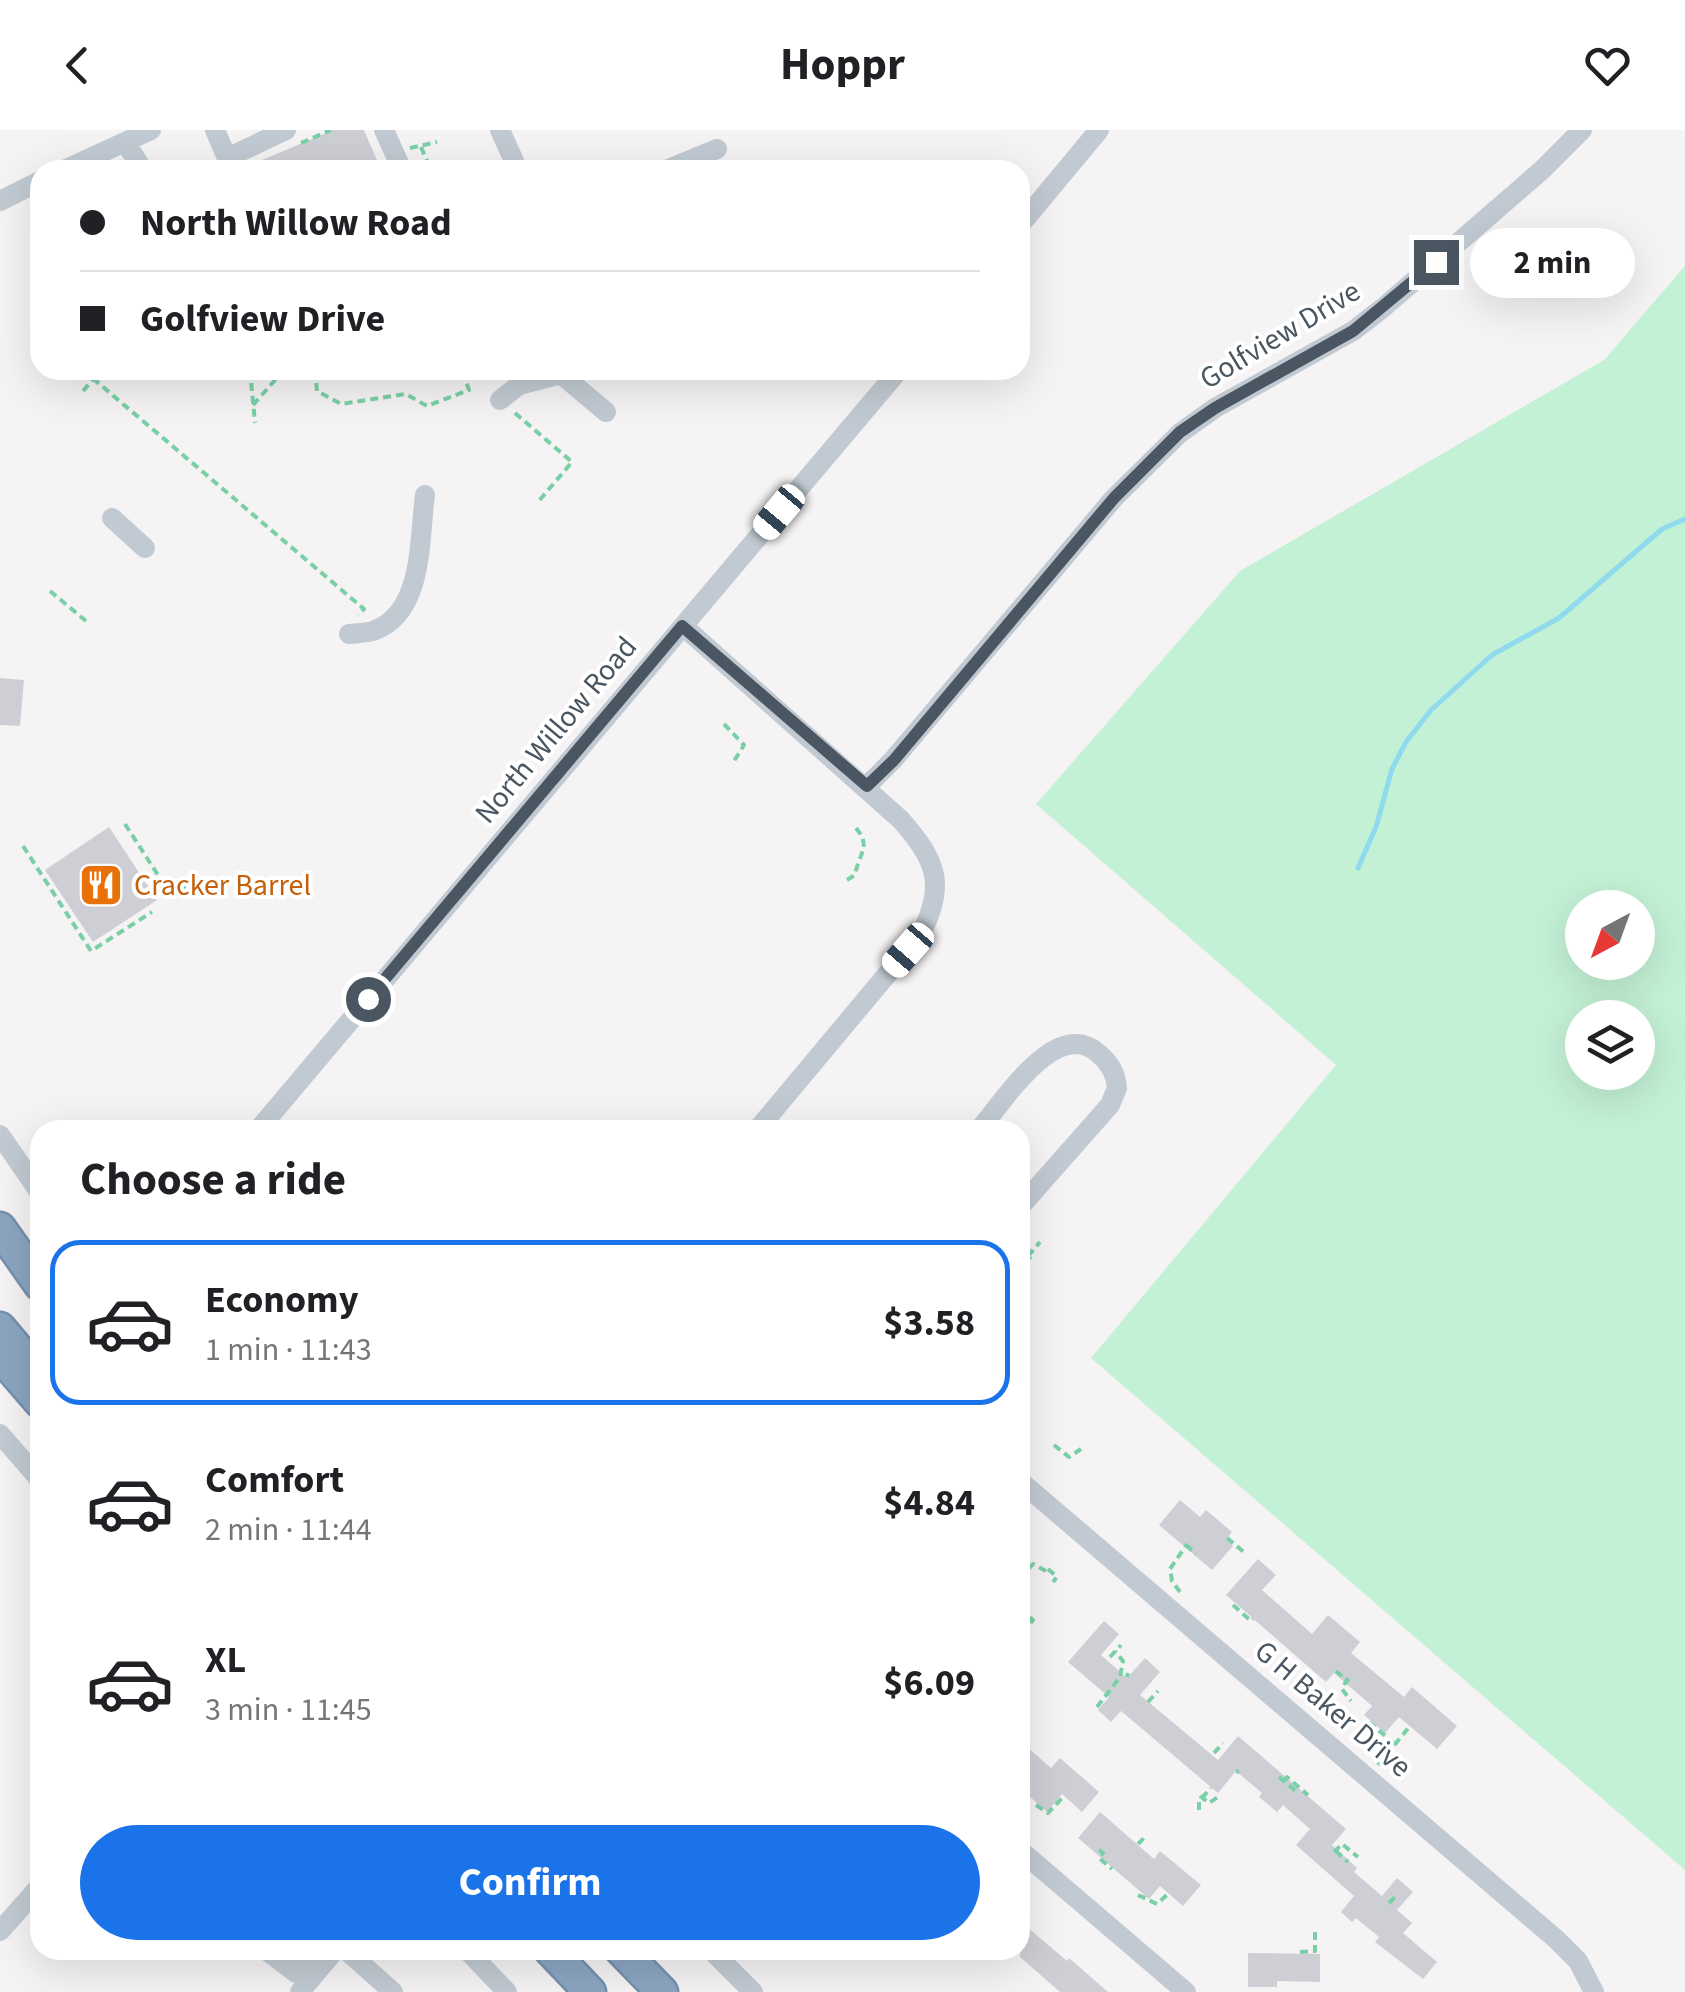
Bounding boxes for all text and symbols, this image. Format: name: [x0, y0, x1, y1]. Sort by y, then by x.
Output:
text: Hoppr: [780, 33, 905, 97]
icon: back: [50, 38, 105, 93]
icon: heart: [1580, 38, 1635, 93]
text: North Willow Road: [140, 196, 452, 250]
callout: 2 min: [1471, 227, 1636, 297]
route end: [1414, 240, 1459, 285]
text: 2 min: [1514, 240, 1591, 286]
street label: Golfview Drive: [1192, 270, 1368, 400]
text: Golfview Drive: [140, 292, 385, 346]
car: [748, 479, 810, 545]
street label: North Willow Road: [465, 627, 647, 833]
restaurant icon: Cracker Barrel: [78, 862, 124, 908]
place label: Cracker Barrel: [134, 864, 311, 907]
north arrow: [1565, 890, 1655, 980]
map controls: [1565, 890, 1655, 1090]
car: [877, 918, 939, 982]
route start: [346, 977, 391, 1022]
button: layers: [1565, 1000, 1655, 1090]
text: Choose a ride: [80, 1148, 346, 1212]
text: Economy: [205, 1273, 358, 1327]
icon: car: [85, 1278, 175, 1368]
text: $3.58: [883, 1296, 975, 1350]
text: 1 min · 11:43: [205, 1327, 372, 1373]
text: Comfort: [205, 1453, 344, 1507]
icon: car: [85, 1458, 175, 1548]
text: $4.84: [883, 1476, 975, 1530]
text: 2 min · 11:44: [205, 1507, 372, 1553]
street label: G H Baker Drive: [1245, 1630, 1421, 1788]
text: XL: [205, 1633, 246, 1687]
icon: car: [85, 1638, 175, 1728]
text: $6.09: [883, 1656, 975, 1710]
text: 3 min · 11:45: [205, 1687, 372, 1733]
button: Confirm: [80, 1825, 980, 1940]

